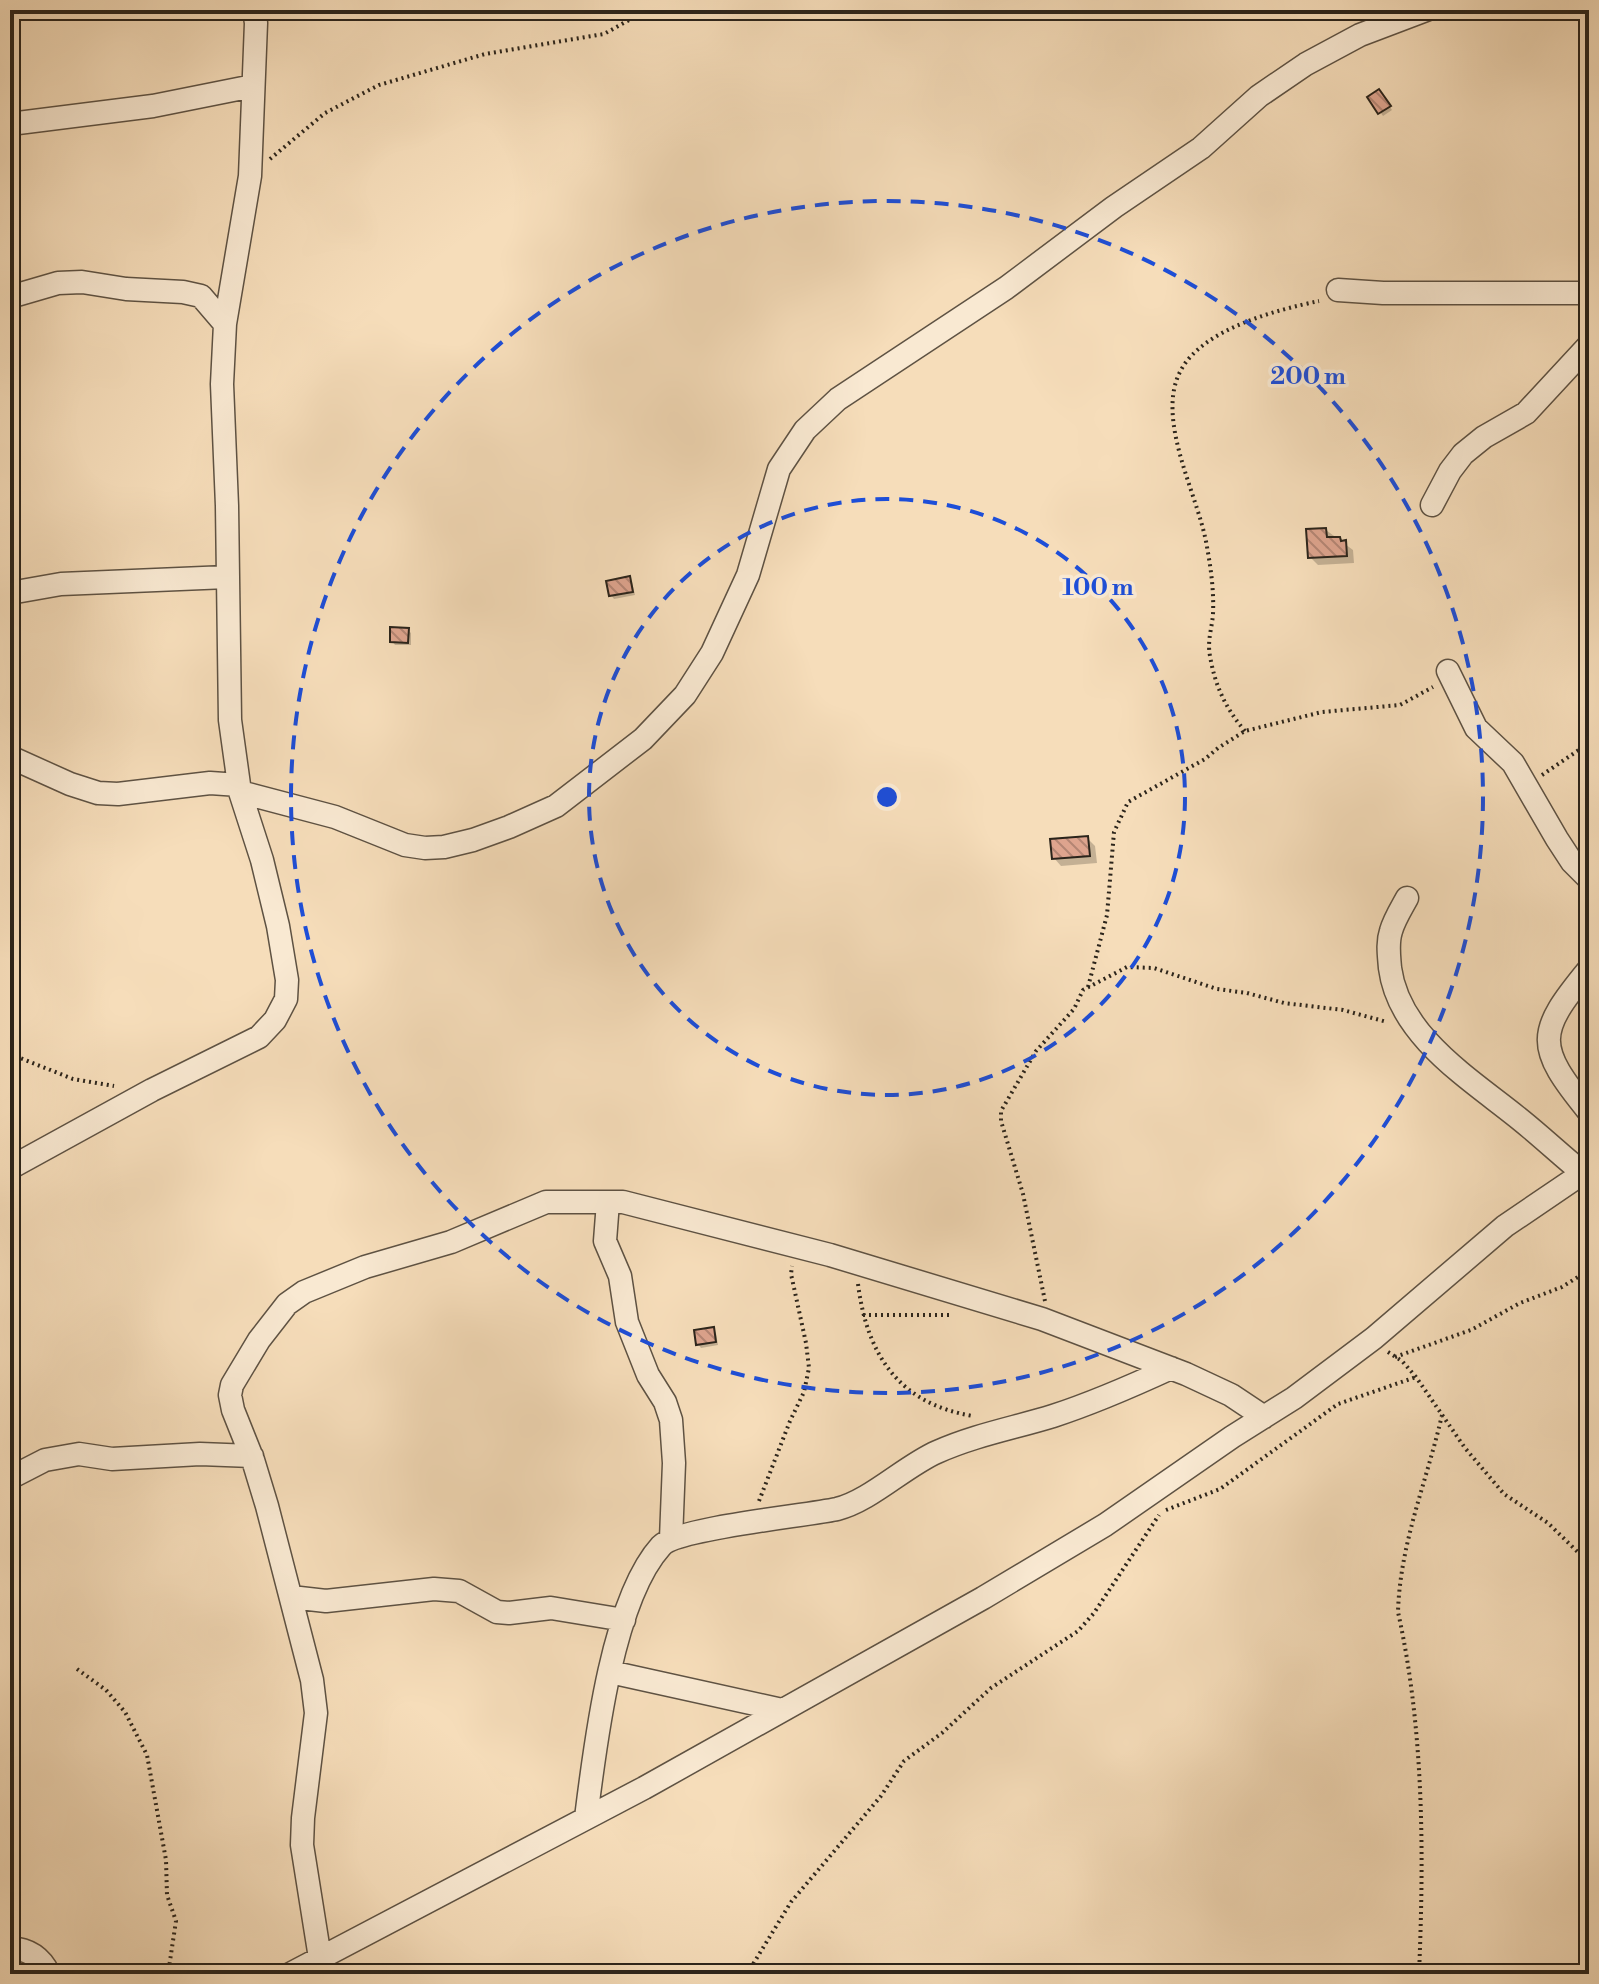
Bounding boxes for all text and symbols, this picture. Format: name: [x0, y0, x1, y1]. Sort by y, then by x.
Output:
text: 200 m: [1270, 362, 1346, 392]
text: 100 m: [1062, 573, 1134, 603]
centre of rings: [873, 783, 901, 811]

